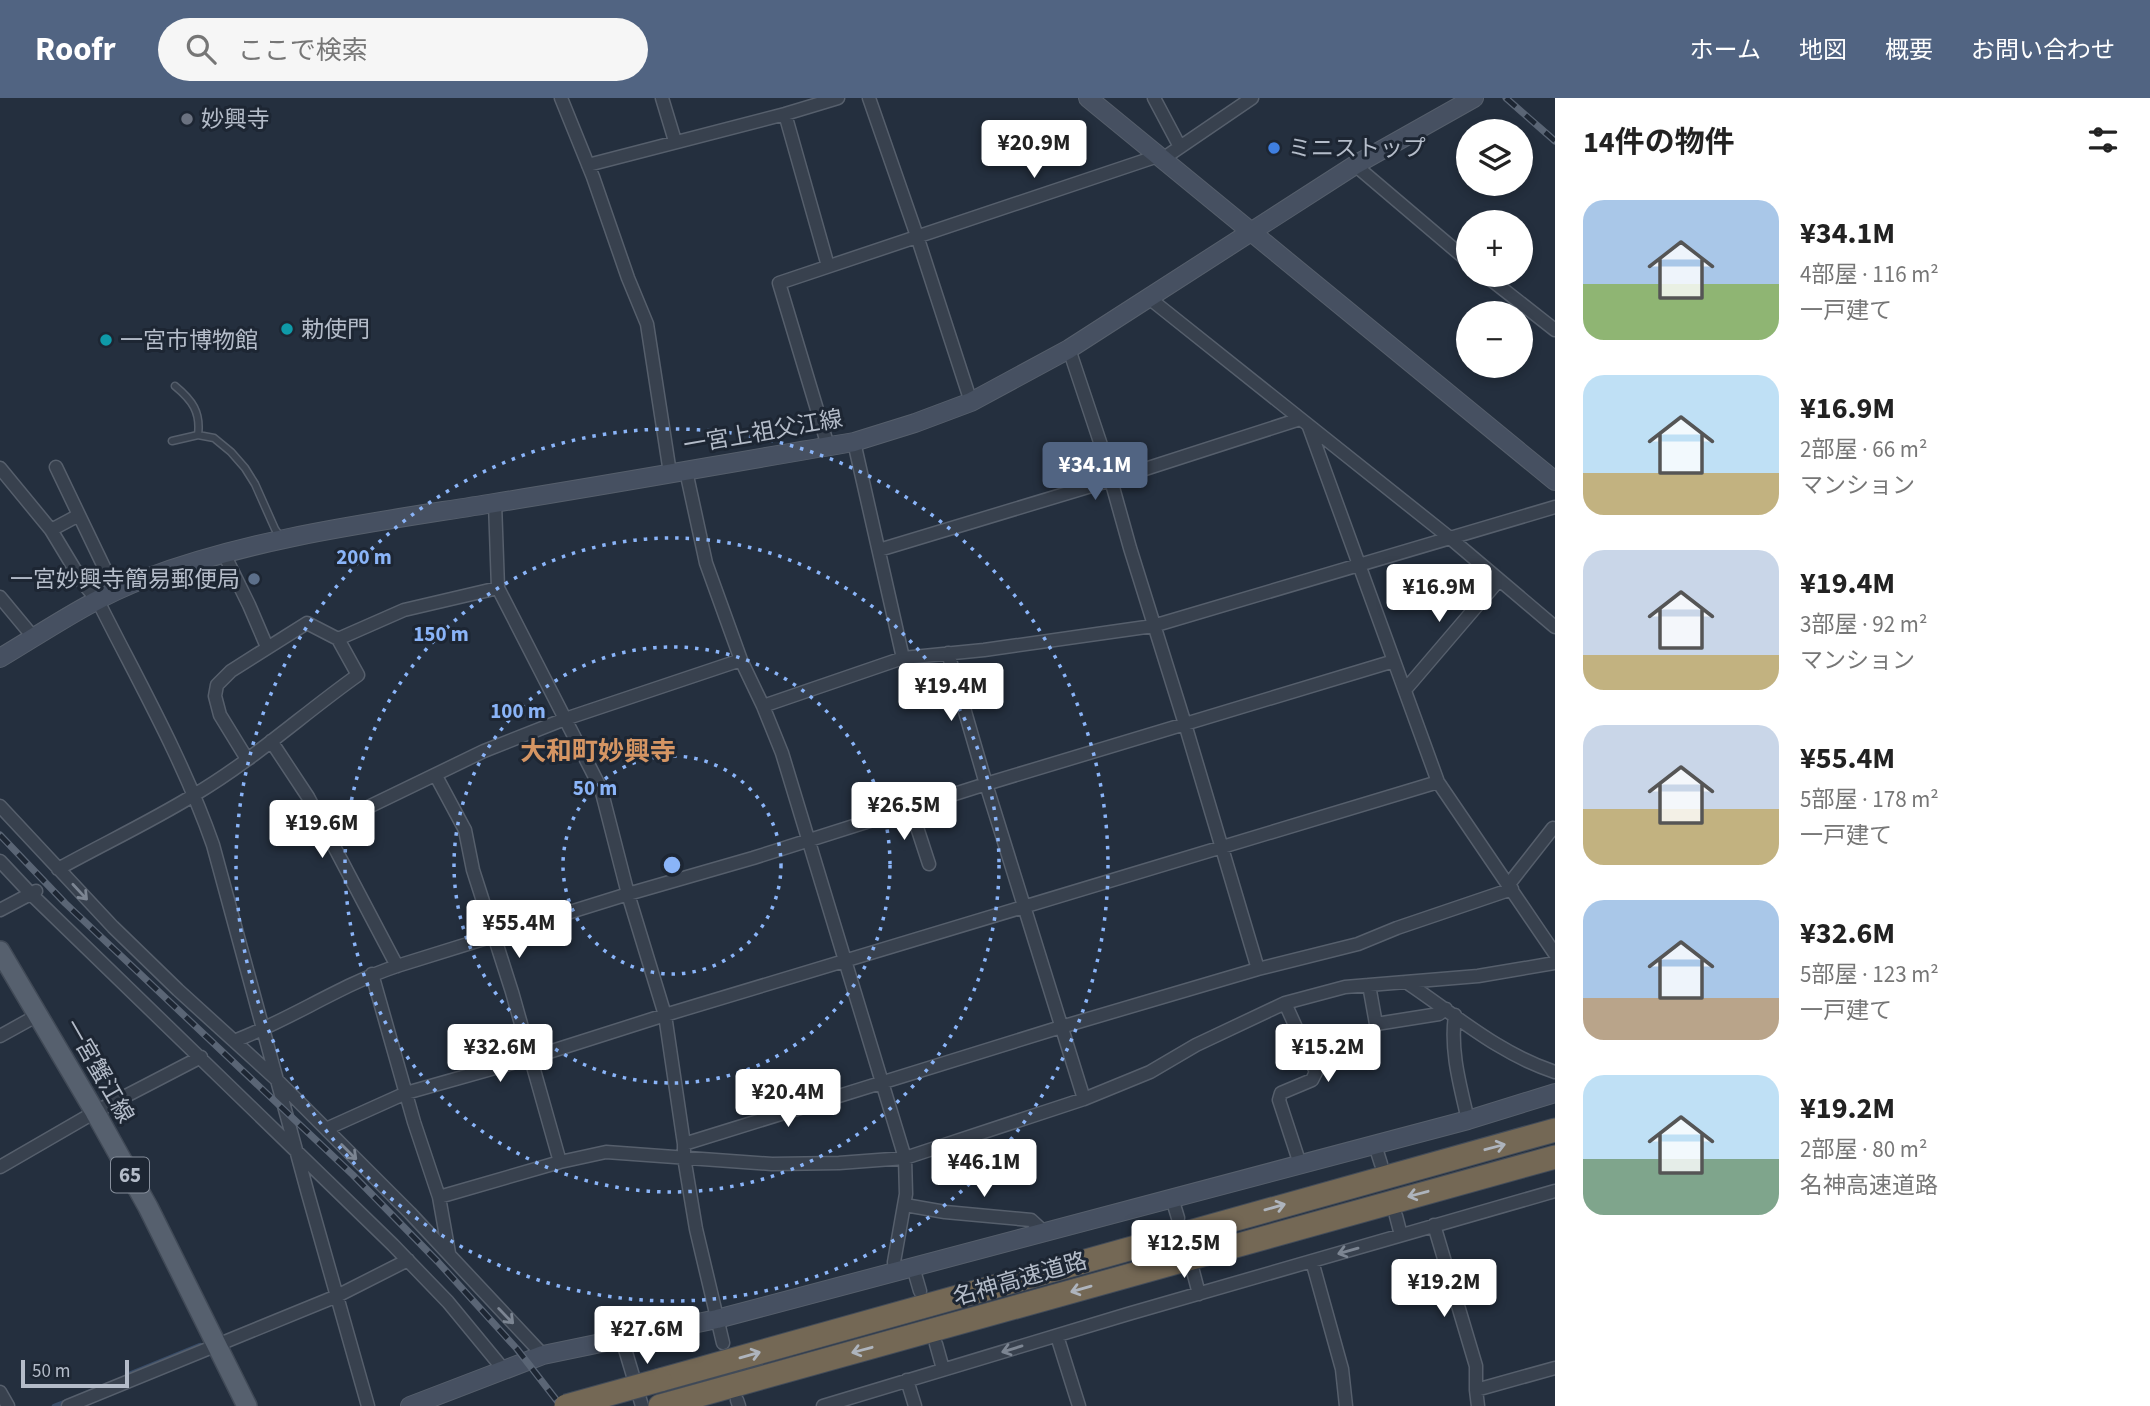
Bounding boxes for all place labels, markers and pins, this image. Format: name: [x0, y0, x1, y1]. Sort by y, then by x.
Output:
place label: 妙興寺: [201, 103, 270, 136]
marker: 妙興寺: [179, 111, 195, 127]
pin: ¥20.9M: [977, 120, 1091, 180]
place label: ミニストップ: [1288, 132, 1426, 165]
marker: ミニストップ: [1266, 140, 1282, 156]
place label: 勅使門: [301, 313, 370, 346]
marker: 勅使門: [279, 321, 295, 337]
place label: 一宮市博物館: [120, 324, 258, 357]
marker: 一宮市博物館: [98, 332, 114, 348]
pin: ¥34.1M: [1038, 442, 1152, 502]
place label: 一宮妙興寺簡易郵便局: [10, 563, 240, 596]
pin: ¥16.9M: [1382, 564, 1496, 624]
marker: 一宮妙興寺簡易郵便局: [246, 571, 262, 587]
pin: ¥19.4M: [894, 664, 1008, 723]
pin: ¥26.5M: [847, 782, 961, 842]
pin: ¥19.6M: [265, 800, 379, 860]
centre of rings: [660, 853, 684, 877]
pin: ¥55.4M: [462, 900, 576, 960]
pin: ¥32.6M: [443, 1024, 557, 1084]
pin: ¥15.2M: [1271, 1024, 1385, 1084]
pin: ¥20.4M: [731, 1070, 845, 1129]
pin: ¥46.1M: [927, 1140, 1041, 1199]
pin: ¥12.5M: [1127, 1220, 1241, 1280]
pin: ¥19.2M: [1387, 1260, 1501, 1319]
pin: ¥27.6M: [590, 1306, 704, 1366]

